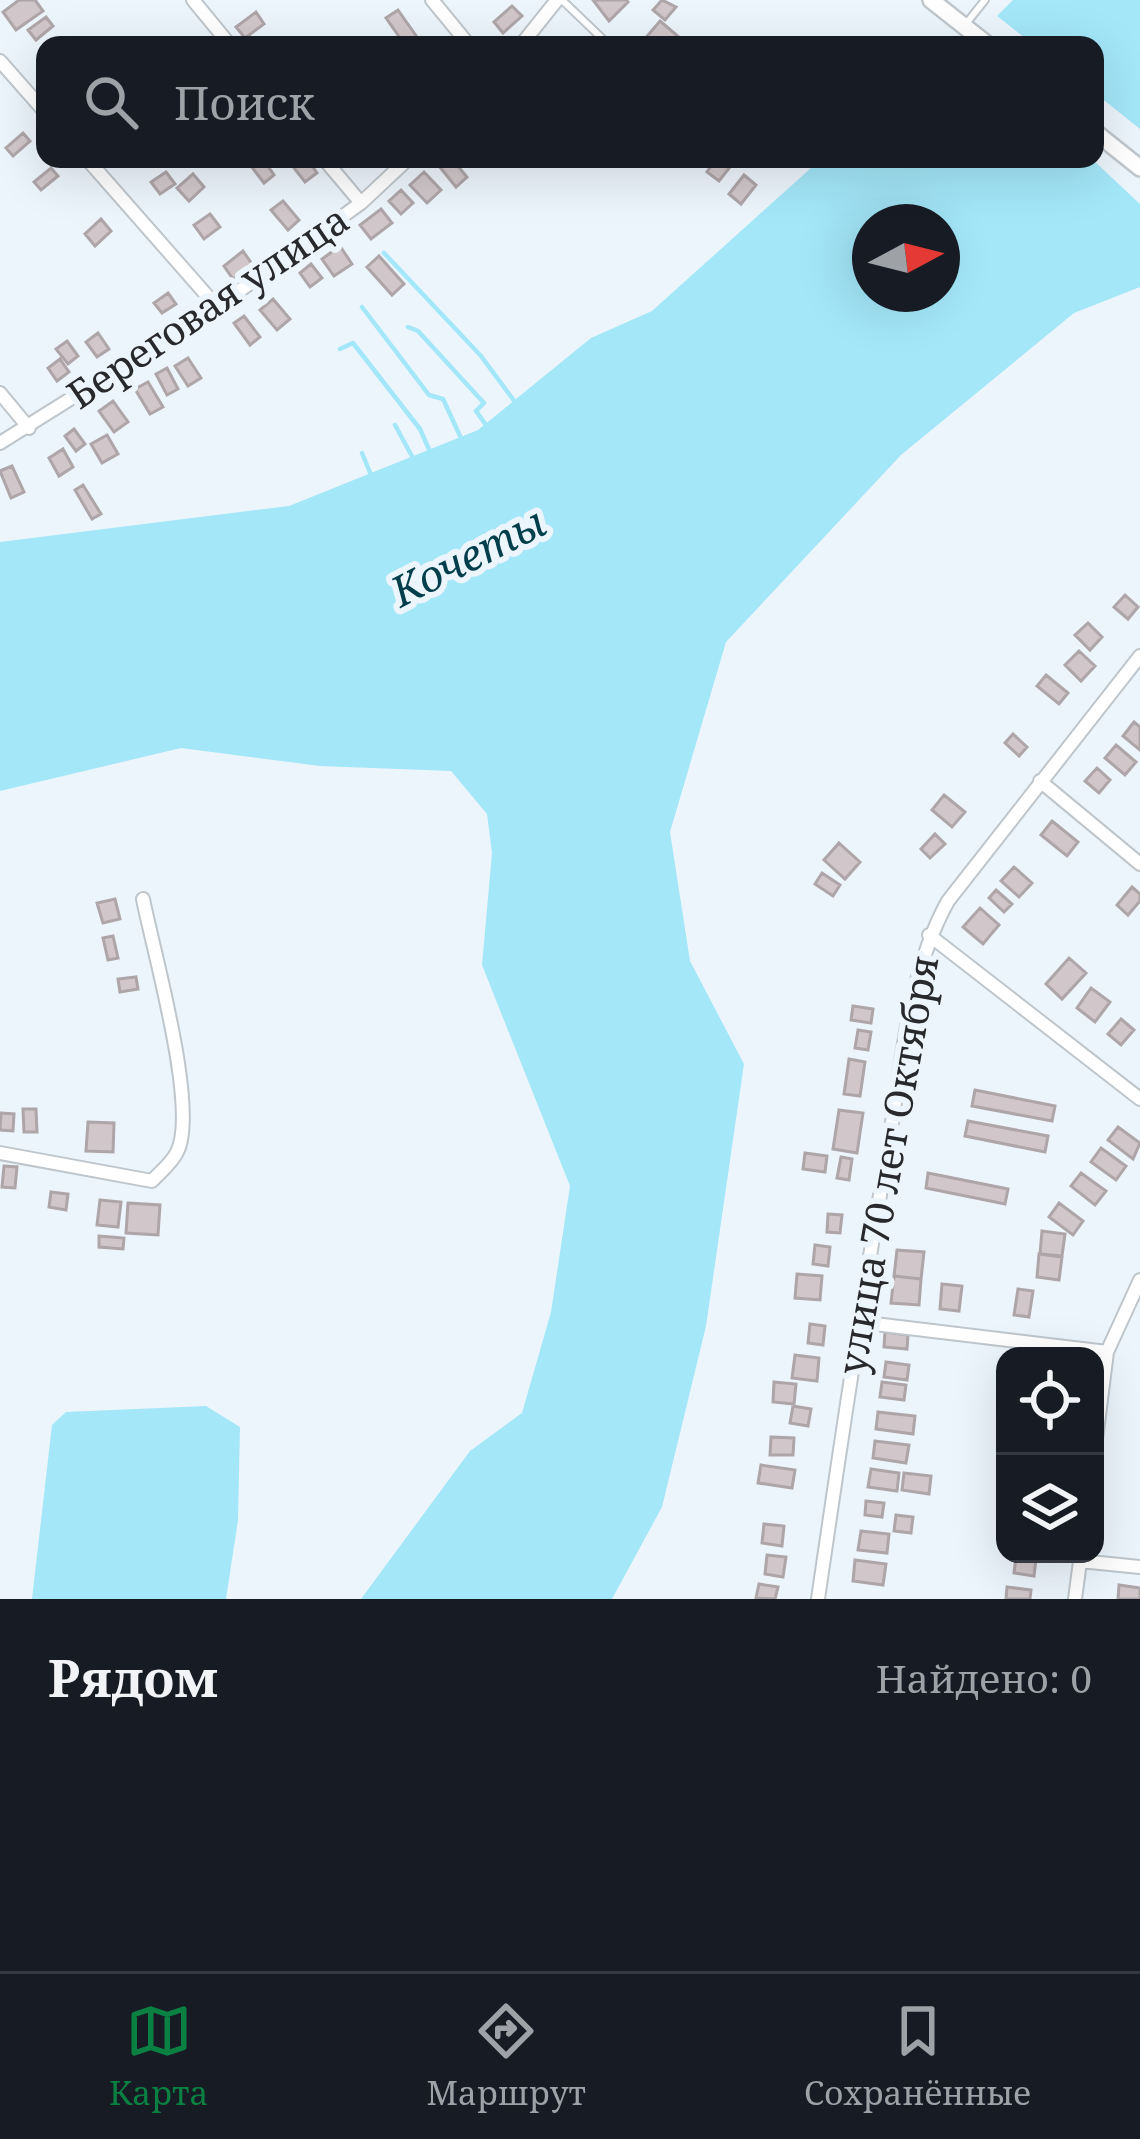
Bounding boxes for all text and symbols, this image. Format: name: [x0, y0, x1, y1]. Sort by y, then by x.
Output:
search box: [36, 36, 1104, 168]
icon: search: [78, 69, 144, 135]
text: Поиск: [174, 72, 315, 133]
street label: Береговая улица: [56, 192, 358, 420]
north arrow: [852, 204, 960, 312]
water label: Кочеты: [379, 493, 554, 619]
street label: улица 70 лет Октября: [824, 951, 949, 1378]
map controls: [996, 1347, 1104, 1563]
button: locate: [996, 1347, 1104, 1455]
button: layers: [996, 1455, 1104, 1563]
text: Рядом: [48, 1642, 218, 1712]
text: Найдено: 0: [876, 1651, 1092, 1704]
tab: Карта: [109, 1998, 208, 2115]
tab: Маршрут: [426, 1998, 586, 2115]
tab: Сохранённые: [804, 1998, 1031, 2115]

